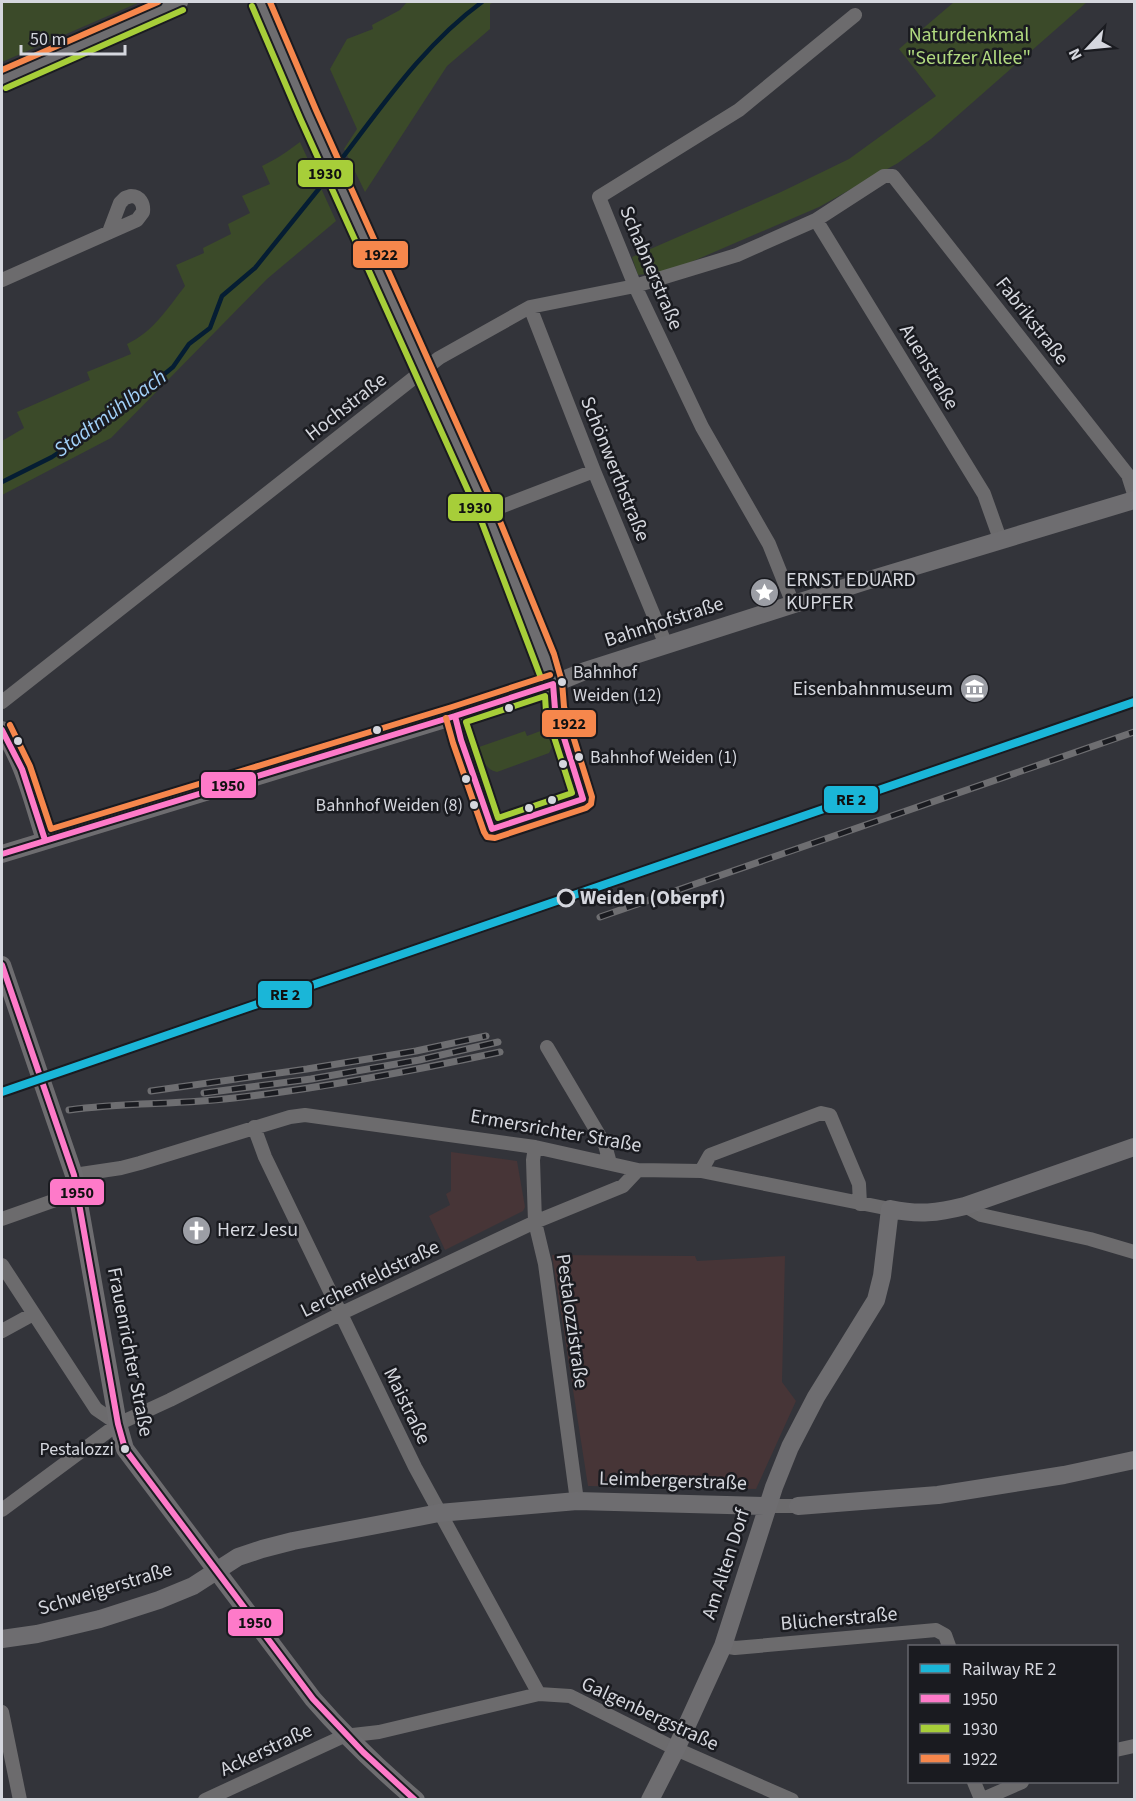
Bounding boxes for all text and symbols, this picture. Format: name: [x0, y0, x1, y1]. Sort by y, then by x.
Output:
scale bar: [21, 18, 124, 56]
north arrow: [1058, 18, 1118, 78]
park label: Naturdenkmal "Seufzer Allee": [907, 21, 1031, 72]
text: 50 m: [30, 27, 66, 52]
text: N: [1063, 45, 1088, 64]
line badge: 1930: [297, 159, 354, 188]
text: 1930: [308, 163, 342, 185]
street label: Schabnerstraße: [612, 202, 690, 334]
line badge: 1922: [352, 240, 409, 269]
text: 1922: [364, 244, 398, 266]
street label: Fabrikstraße: [989, 271, 1075, 371]
street label: Auenstraße: [892, 319, 966, 415]
water label: Stadtmühlbach: [47, 362, 173, 464]
street label: Hochstraße: [299, 366, 393, 448]
street label: Schönwerthstraße: [573, 392, 657, 546]
line badge: 1930: [447, 493, 504, 522]
text: 1930: [458, 497, 492, 519]
place label: ERNST EDUARD KUPFER: [786, 566, 916, 617]
place icon: ERNST EDUARD KUPFER: [749, 576, 781, 608]
street label: Bahnhofstraße: [601, 590, 727, 654]
place label: Bahnhof Weiden (12): [573, 660, 662, 708]
museum icon: Eisenbahnmuseum: [958, 673, 990, 705]
place label: Eisenbahnmuseum: [792, 675, 953, 703]
marker: Bahnhof Weiden (12): [556, 676, 568, 688]
unlabelled marker: [503, 702, 515, 714]
line badge: 1922: [541, 709, 597, 738]
text: 1922: [552, 713, 586, 735]
unlabelled marker: [371, 724, 383, 736]
unlabelled marker: [12, 735, 24, 747]
place label: Bahnhof Weiden (1): [590, 745, 737, 770]
marker: Bahnhof Weiden (1): [573, 751, 585, 763]
unlabelled marker: [557, 758, 569, 770]
line badge: 1950: [200, 771, 257, 799]
unlabelled marker: [460, 773, 472, 785]
text: 1950: [211, 775, 245, 797]
line badge: RE 2: [823, 785, 879, 814]
text: RE 2: [836, 789, 866, 811]
place label: Bahnhof Weiden (8): [316, 793, 463, 818]
unlabelled marker: [546, 794, 558, 806]
marker: Bahnhof Weiden (8): [468, 799, 480, 811]
unlabelled marker: [523, 802, 535, 814]
place label: Weiden (Oberpf): [580, 884, 726, 912]
marker: Weiden (Oberpf): [557, 889, 575, 907]
line badge: RE 2: [257, 980, 313, 1009]
text: RE 2: [270, 984, 300, 1006]
street label: Ermersrichter Straße: [468, 1102, 644, 1160]
line badge: 1950: [49, 1178, 105, 1206]
text: 1950: [60, 1182, 94, 1204]
church icon: Herz Jesu: [180, 1214, 212, 1246]
place label: Herz Jesu: [217, 1216, 298, 1244]
street label: Lerchenfeldstraße: [296, 1233, 444, 1325]
street label: Pestalozzistraße: [549, 1252, 595, 1390]
street label: Frauenrichter Straße: [100, 1265, 160, 1439]
street label: Maistraße: [376, 1363, 438, 1449]
place label: Pestalozzi: [39, 1437, 114, 1462]
marker: Pestalozzi: [119, 1443, 131, 1455]
street label: Leimbergerstraße: [599, 1464, 747, 1498]
street label: Am Alten Dorf: [695, 1504, 757, 1623]
street label: Schweigerstraße: [34, 1555, 176, 1623]
street label: Blücherstraße: [779, 1600, 899, 1638]
line badge: 1950: [227, 1608, 284, 1637]
text: 1950: [238, 1612, 272, 1634]
legend: [908, 1645, 1118, 1783]
text: Railway RE 2: [962, 1657, 1056, 1682]
street label: Galgenbergstraße: [577, 1670, 723, 1758]
text: 1950: [962, 1687, 998, 1712]
street label: Ackerstraße: [215, 1716, 317, 1784]
text: 1930: [962, 1717, 998, 1742]
text: 1922: [962, 1747, 998, 1772]

